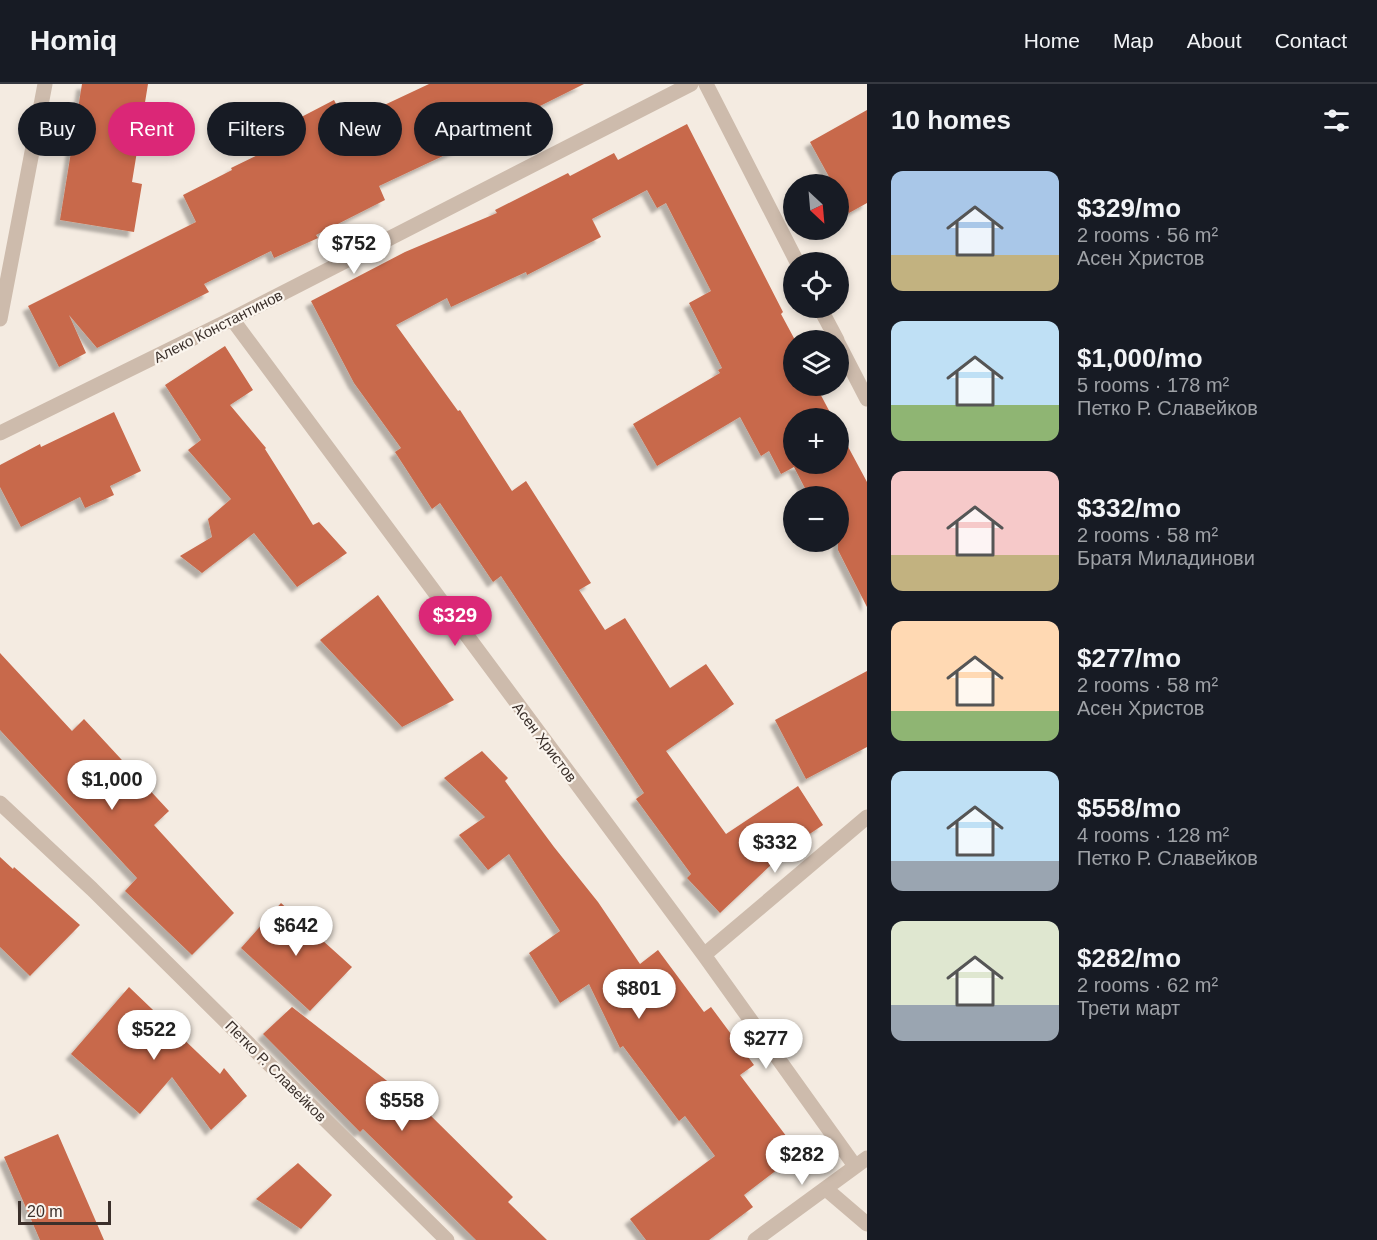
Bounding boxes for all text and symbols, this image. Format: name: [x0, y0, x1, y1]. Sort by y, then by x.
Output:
text: Homiq: [30, 25, 117, 56]
text: Home: [1024, 29, 1080, 52]
text: Map: [1113, 29, 1154, 52]
text: About: [1187, 29, 1242, 52]
text: Contact: [1275, 29, 1347, 52]
chip: Buy: [18, 102, 96, 156]
chip: Rent: [108, 102, 195, 156]
chip: Filters: [207, 102, 306, 156]
chip: New: [318, 102, 402, 156]
chip: Apartment: [414, 102, 553, 156]
icon: filters: [1320, 104, 1353, 137]
text: 10 homes: [891, 105, 1011, 135]
north arrow: [783, 174, 849, 240]
map controls: [783, 174, 849, 552]
text: $329/mo: [1077, 193, 1181, 223]
icon: home: [939, 195, 1011, 267]
pin: $752: [318, 224, 390, 275]
text: 2 rooms · 56 m²: [1077, 224, 1218, 246]
text: $752: [332, 232, 376, 254]
text: Асен Христов: [1077, 247, 1204, 269]
button: locate: [783, 252, 849, 318]
street label: Алеко Константинов: [151, 286, 285, 366]
button: layers: [783, 330, 849, 396]
text: $1,000/mo: [1077, 343, 1203, 373]
icon: home: [939, 345, 1011, 417]
text: 5 rooms · 178 m²: [1077, 374, 1229, 396]
text: Петко Р. Славейков: [1077, 397, 1258, 419]
button: +: [783, 408, 849, 474]
button: −: [783, 486, 849, 552]
text: $332/mo: [1077, 493, 1181, 523]
icon: home: [939, 495, 1011, 567]
text: 2 rooms · 58 m²: [1077, 524, 1218, 546]
text: Братя Миладинови: [1077, 547, 1255, 569]
pin: $329: [419, 596, 491, 647]
text: $329: [433, 604, 477, 626]
text: $277/mo: [1077, 643, 1181, 673]
icon: home: [939, 645, 1011, 717]
text: 2 rooms · 58 m²: [1077, 674, 1218, 696]
text: Асен Христов: [1077, 697, 1204, 719]
street label: Асен Христов: [509, 699, 581, 785]
pin: $1,000: [63, 760, 161, 811]
text: $1,000: [81, 768, 143, 790]
text: $558/mo: [1077, 793, 1181, 823]
icon: home: [939, 795, 1011, 867]
pin: $332: [739, 823, 811, 874]
text: 4 rooms · 128 m²: [1077, 824, 1229, 846]
text: $332: [753, 831, 797, 853]
text: Петко Р. Славейков: [1077, 847, 1258, 869]
pin: $642: [260, 906, 332, 957]
text: $642: [274, 914, 318, 936]
text: $282/mo: [1077, 943, 1181, 973]
icon: home: [939, 945, 1011, 1017]
pin: $801: [603, 969, 675, 1020]
text: 2 rooms · 62 m²: [1077, 974, 1218, 996]
text: $801: [617, 977, 661, 999]
text: Трети март: [1077, 997, 1180, 1019]
pin: $522: [118, 1010, 190, 1061]
street label: Петко Р. Славейков: [222, 1017, 330, 1125]
text: $522: [132, 1018, 176, 1040]
pin: $277: [730, 1019, 802, 1070]
text: $277: [744, 1027, 788, 1049]
pin: $558: [366, 1081, 438, 1132]
text: $558: [380, 1089, 424, 1111]
pin: $282: [766, 1135, 838, 1186]
text: $282: [780, 1143, 824, 1165]
scale bar: [18, 1198, 111, 1226]
text: 20 m: [27, 1203, 63, 1220]

